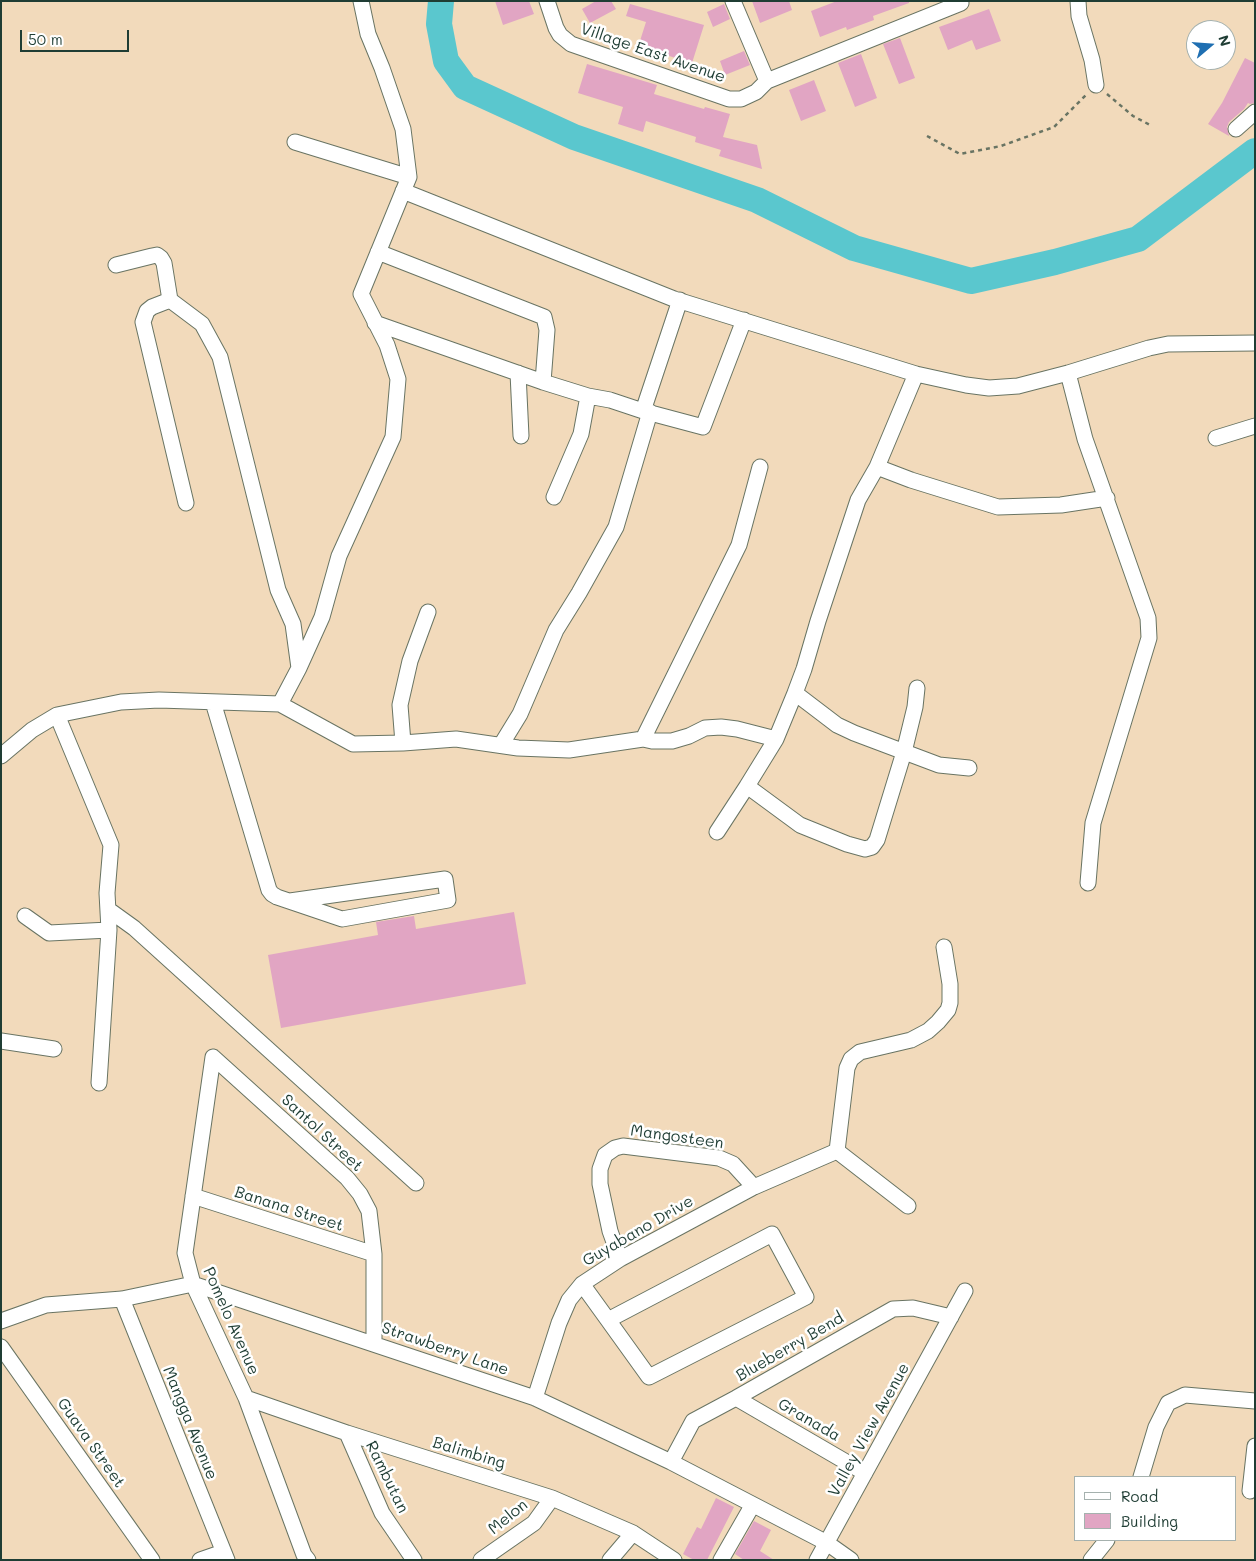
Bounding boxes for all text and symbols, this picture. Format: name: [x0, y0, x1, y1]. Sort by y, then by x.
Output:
street label: Village East Avenue: [578, 19, 728, 87]
scale bar: [22, 20, 131, 52]
north arrow: [1186, 20, 1236, 70]
text: 50 m: [28, 29, 63, 49]
text: N: [1214, 33, 1235, 49]
street label: Santol Street: [277, 1090, 367, 1176]
street label: Mangosteen: [629, 1121, 725, 1153]
street label: Banana Street: [232, 1182, 346, 1236]
street label: Guyabano Drive: [579, 1191, 697, 1271]
street label: Pomelo Avenue: [199, 1264, 263, 1378]
street label: Blueberry Bend: [733, 1308, 847, 1386]
street label: Strawberry Lane: [379, 1318, 511, 1380]
street label: Valley View Avenue: [824, 1360, 914, 1500]
street label: Mangga Avenue: [159, 1363, 221, 1483]
street label: Guava Street: [53, 1394, 129, 1492]
street label: Granada: [774, 1394, 844, 1446]
street label: Balimbing: [430, 1433, 508, 1473]
street label: Rambutan: [361, 1438, 413, 1516]
legend: [1074, 1476, 1236, 1541]
text: Road: [1121, 1486, 1158, 1506]
street label: Melon: [484, 1495, 532, 1539]
text: Building: [1121, 1511, 1178, 1531]

